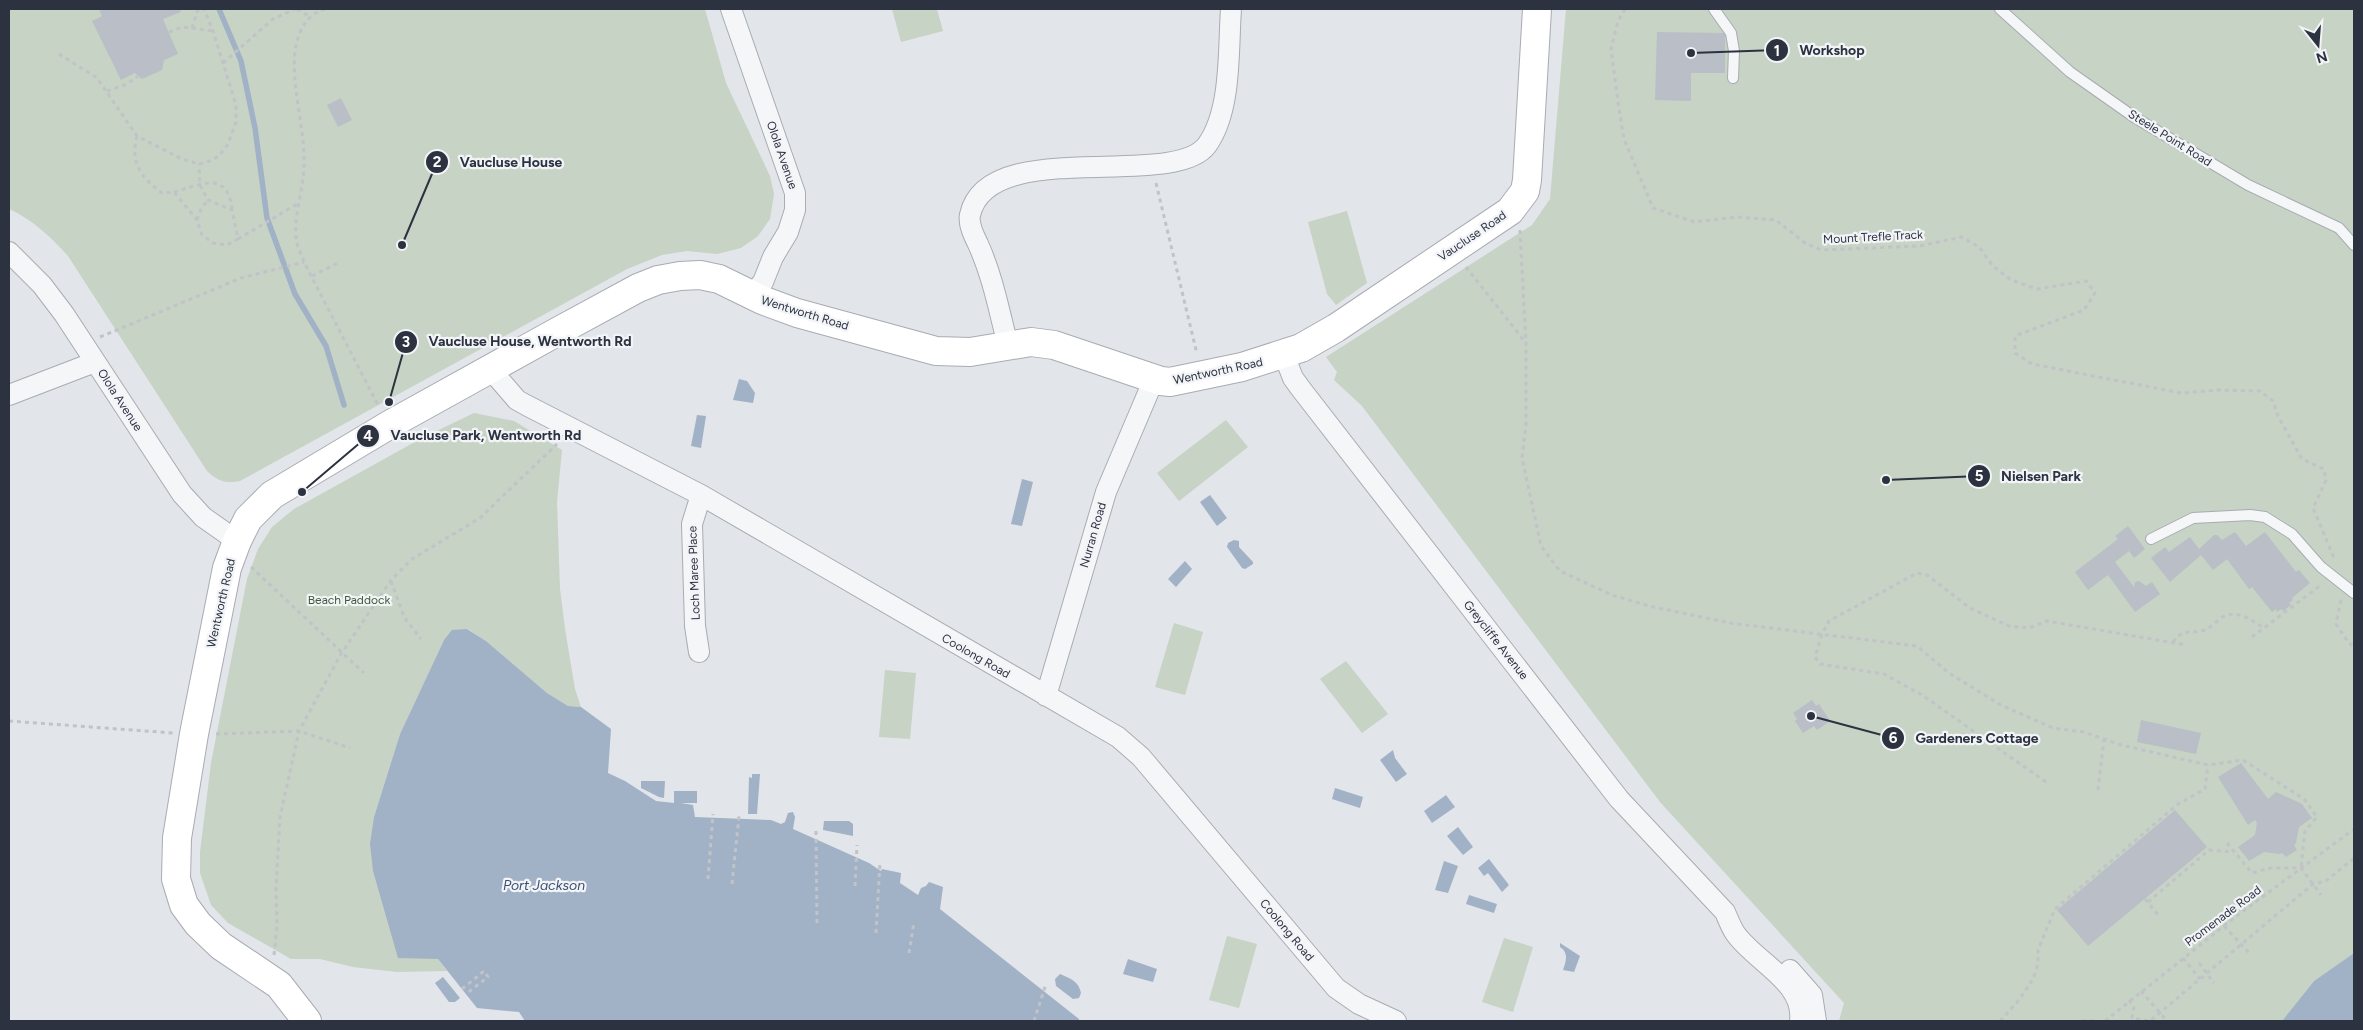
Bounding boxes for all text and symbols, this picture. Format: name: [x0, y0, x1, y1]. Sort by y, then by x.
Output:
north arrow: [2293, 20, 2343, 70]
callout: Workshop: [1765, 36, 1875, 65]
text: 1: [1774, 42, 1780, 60]
text: Workshop: [1799, 42, 1865, 59]
text: N: [2314, 47, 2329, 67]
street label: Steele Point Road: [2126, 107, 2214, 169]
street label: Olola Avenue: [764, 119, 800, 191]
callout: Vaucluse House: [424, 148, 572, 177]
text: 2: [433, 153, 442, 171]
text: Vaucluse House: [460, 154, 562, 171]
street label: Vaucluse Road: [1435, 208, 1509, 264]
street label: Mount Trefle Track: [1823, 227, 1923, 247]
street label: Wentworth Road: [759, 293, 851, 333]
callout: Vaucluse House, Wentworth Rd: [393, 327, 641, 356]
text: 3: [402, 333, 410, 351]
text: Vaucluse House, Wentworth Rd: [428, 333, 632, 350]
street label: Wentworth Road: [1172, 355, 1264, 387]
street label: Olola Avenue: [95, 366, 146, 434]
callout: Vaucluse Park, Wentworth Rd: [355, 421, 591, 450]
text: 4: [363, 427, 373, 445]
text: Vaucluse Park, Wentworth Rd: [391, 427, 581, 444]
callout: Nielsen Park: [1966, 462, 2091, 491]
text: 5: [1975, 467, 1984, 485]
text: Nielsen Park: [2001, 468, 2081, 485]
street label: Nurran Road: [1077, 501, 1109, 569]
street label: Loch Maree Place: [685, 525, 703, 620]
street label: Wentworth Road: [204, 557, 238, 649]
park label: Beach Paddock: [308, 593, 390, 607]
street label: Greycliffe Avenue: [1461, 598, 1532, 683]
street label: Coolong Road: [939, 631, 1013, 681]
callout: Gardeners Cottage: [1880, 724, 2048, 753]
text: 6: [1889, 729, 1898, 747]
text: Gardeners Cottage: [1915, 730, 2039, 747]
water label: Port Jackson: [503, 877, 585, 894]
street label: Promenade Road: [2182, 883, 2264, 949]
street label: Coolong Road: [1257, 896, 1317, 964]

